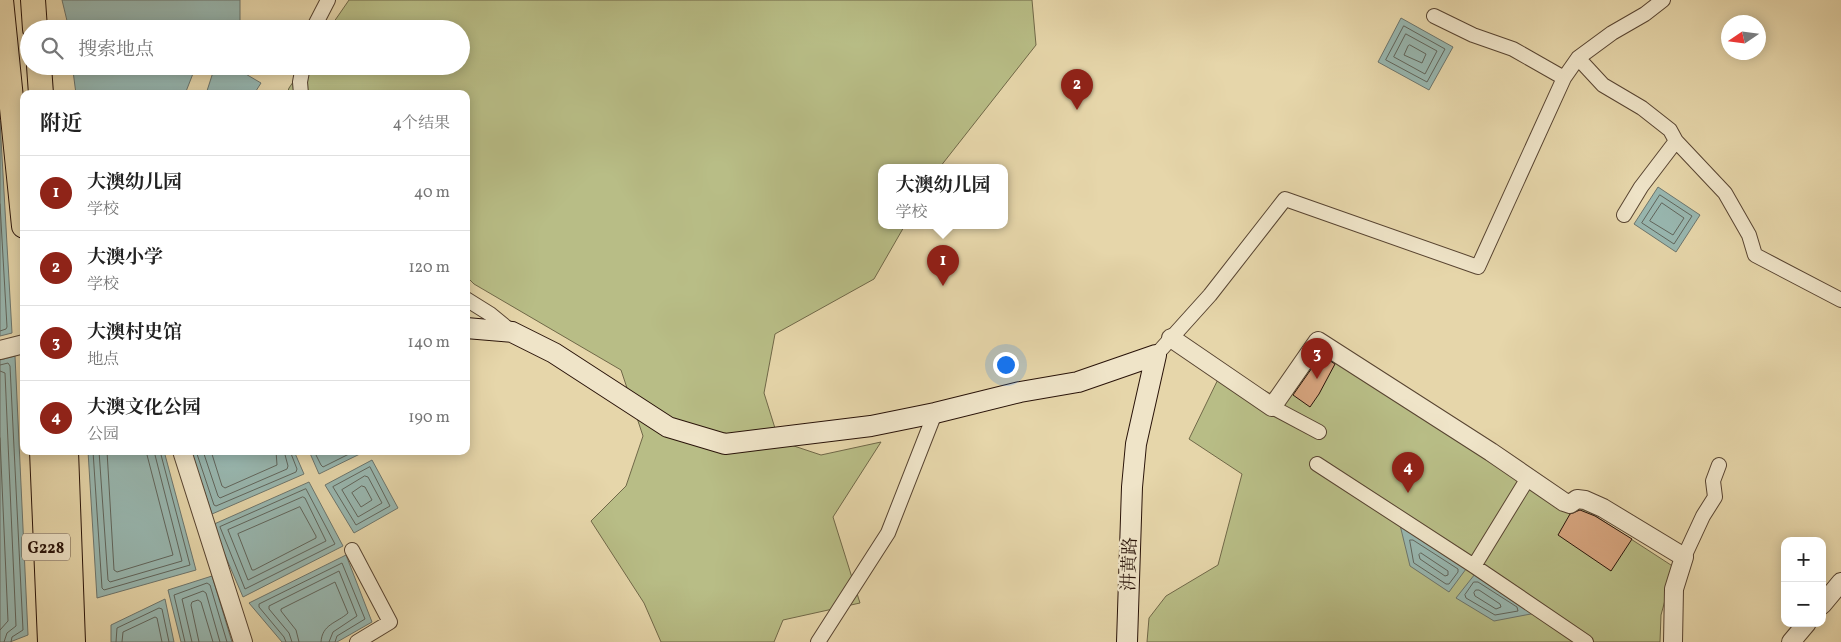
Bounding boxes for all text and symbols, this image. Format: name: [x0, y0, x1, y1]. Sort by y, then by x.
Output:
north arrow: [1721, 15, 1766, 60]
search box: [20, 20, 470, 75]
icon: search: [38, 34, 66, 62]
text: 搜索地点: [78, 37, 154, 63]
pin: 2: [1061, 69, 1093, 110]
text: 附近: [40, 110, 82, 139]
text: 4个结果: [392, 113, 450, 135]
popup: [878, 164, 1008, 229]
text: 大澳幼儿园: [87, 170, 182, 196]
text: 大澳幼儿园: [895, 173, 991, 199]
text: 1: [53, 182, 59, 204]
text: 40 m: [414, 182, 450, 204]
text: 学校: [87, 199, 119, 221]
text: 学校: [895, 202, 928, 224]
text: 大澳小学: [87, 245, 163, 271]
pin: 1: [927, 245, 959, 286]
text: 2: [52, 257, 60, 279]
text: 120 m: [408, 257, 450, 279]
text: 学校: [87, 274, 119, 296]
text: 大澳村史馆: [87, 320, 182, 346]
text: 3: [52, 332, 60, 354]
text: 140 m: [408, 332, 450, 354]
pin: 3: [1301, 338, 1333, 379]
text: 地点: [87, 349, 119, 371]
your location: [993, 352, 1019, 378]
text: 大澳文化公园: [87, 395, 201, 421]
text: 4: [51, 407, 61, 429]
text: 190 m: [408, 407, 450, 429]
text: 公园: [87, 424, 119, 446]
pin: 4: [1392, 452, 1424, 493]
road number: G228: [22, 534, 70, 560]
street label: 汫黄路: [1117, 537, 1144, 591]
map controls: [1781, 537, 1826, 627]
button: +: [1781, 537, 1826, 582]
button: −: [1781, 582, 1826, 627]

